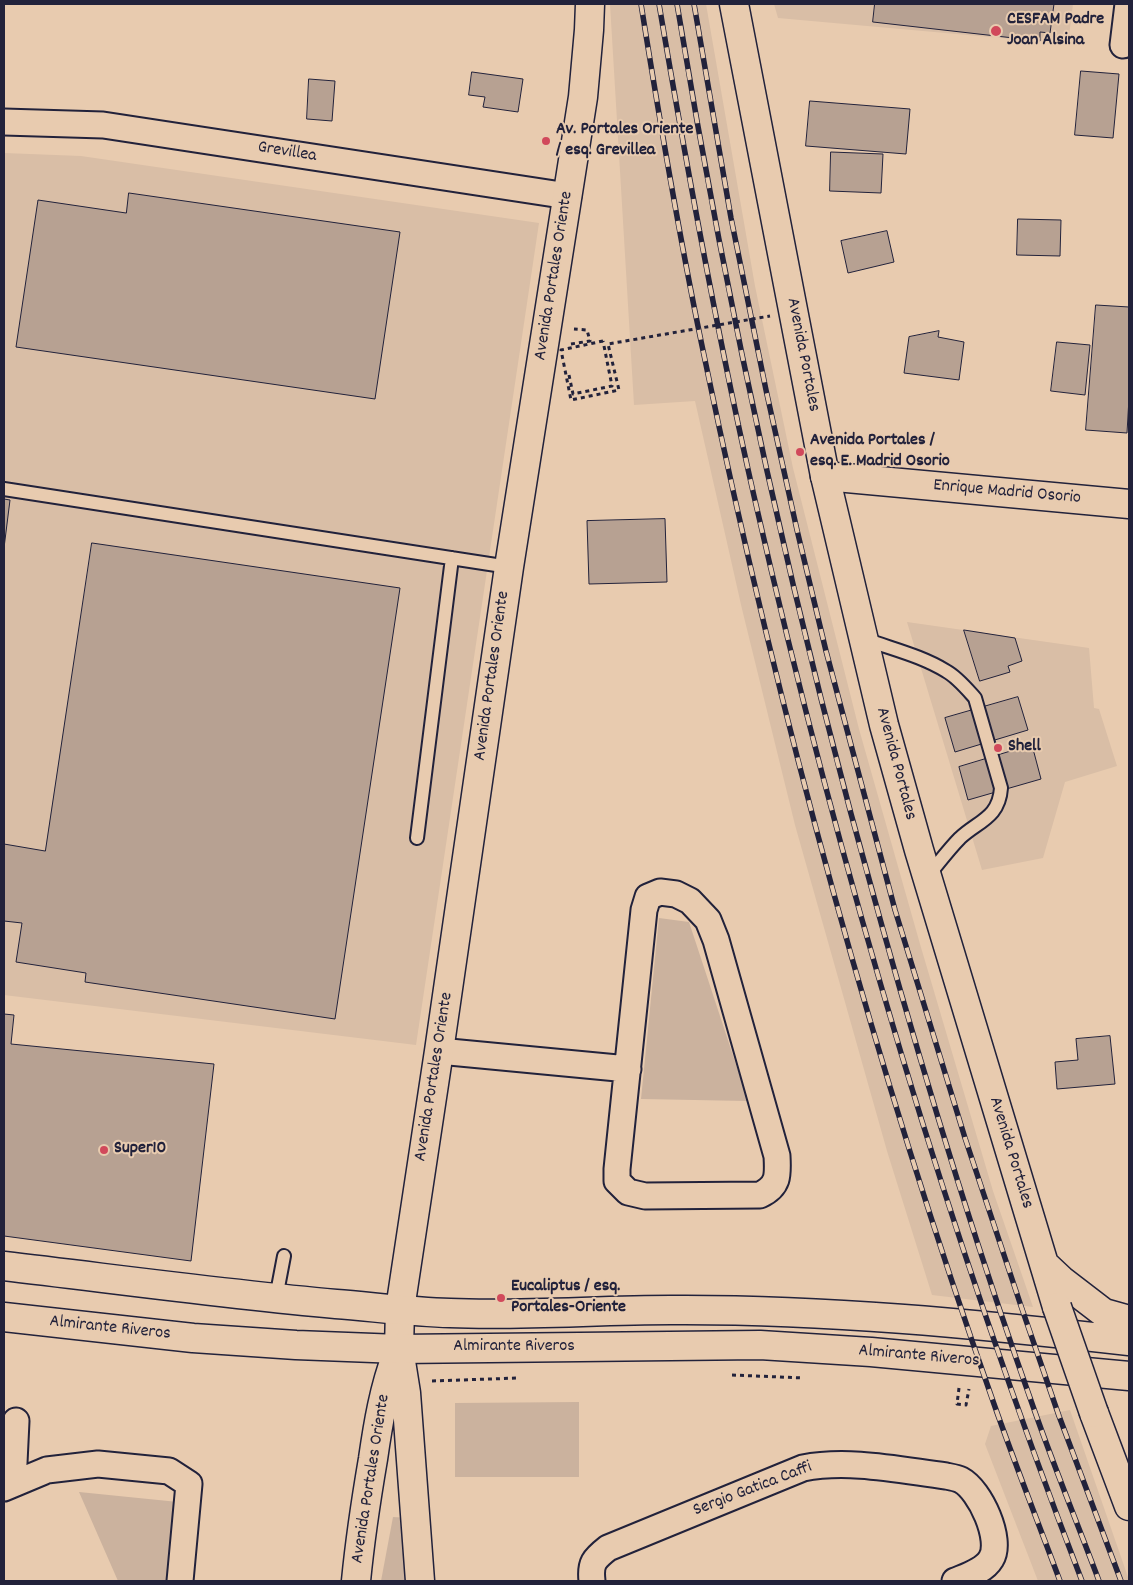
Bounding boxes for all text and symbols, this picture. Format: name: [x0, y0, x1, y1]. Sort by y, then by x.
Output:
place label: CESFAM Padre Joan Alsina: [1007, 10, 1104, 52]
marker: CESFAM Padre Joan Alsina: [989, 24, 1003, 38]
place label: Av. Portales Oriente / esq. Grevillea: [556, 120, 693, 162]
marker: Av. Portales Oriente / esq. Grevillea: [540, 135, 552, 147]
street label: Grevillea: [256, 138, 318, 168]
street label: Avenida Portales Oriente: [531, 190, 579, 362]
street label: Avenida Portales: [780, 296, 824, 414]
place label: Avenida Portales / esq. E. Madrid Osorio: [810, 431, 950, 474]
marker: Avenida Portales / esq. E. Madrid Osorio: [794, 446, 806, 458]
street label: Enrique Madrid Osorio: [932, 476, 1082, 510]
street label: Avenida Portales Oriente: [470, 590, 516, 762]
street label: Avenida Portales: [870, 705, 920, 823]
place label: Shell: [1008, 737, 1041, 759]
marker: Shell: [992, 742, 1004, 754]
street label: Avenida Portales Oriente: [411, 991, 459, 1163]
street label: Avenida Portales: [983, 1095, 1037, 1211]
place label: Super10: [114, 1139, 166, 1161]
marker: Super10: [98, 1144, 110, 1156]
place label: Eucaliptus / esq. Portales-Oriente: [511, 1277, 626, 1320]
marker: Eucaliptus / esq. Portales-Oriente: [495, 1292, 507, 1304]
street label: Almirante Riveros: [48, 1312, 172, 1346]
street label: Almirante Riveros: [453, 1337, 575, 1359]
street label: Almirante Riveros: [857, 1341, 981, 1373]
street label: Avenida Portales Oriente: [348, 1393, 396, 1565]
street label: Sergio Gatica Caffi: [691, 1457, 815, 1523]

